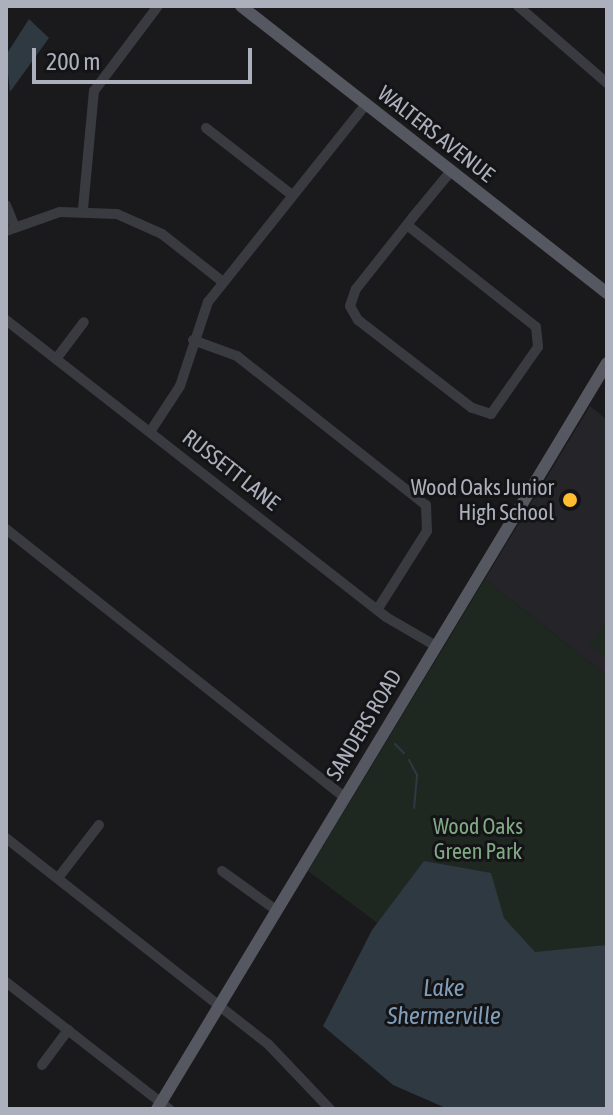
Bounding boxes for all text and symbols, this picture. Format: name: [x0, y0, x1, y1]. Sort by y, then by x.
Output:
scale bar: [36, 32, 256, 82]
text: 200 m: [46, 48, 100, 75]
street label: WALTERS AVENUE: [372, 80, 500, 188]
street label: RUSSETT LANE: [177, 424, 285, 516]
place label: Wood Oaks Junior High School: [411, 474, 554, 526]
marker: Wood Oaks Junior High School: [561, 491, 579, 509]
street label: SANDERS ROAD: [321, 665, 407, 785]
park label: Wood Oaks Green Park: [433, 813, 523, 864]
water label: Lake Shermerville: [387, 974, 501, 1030]

